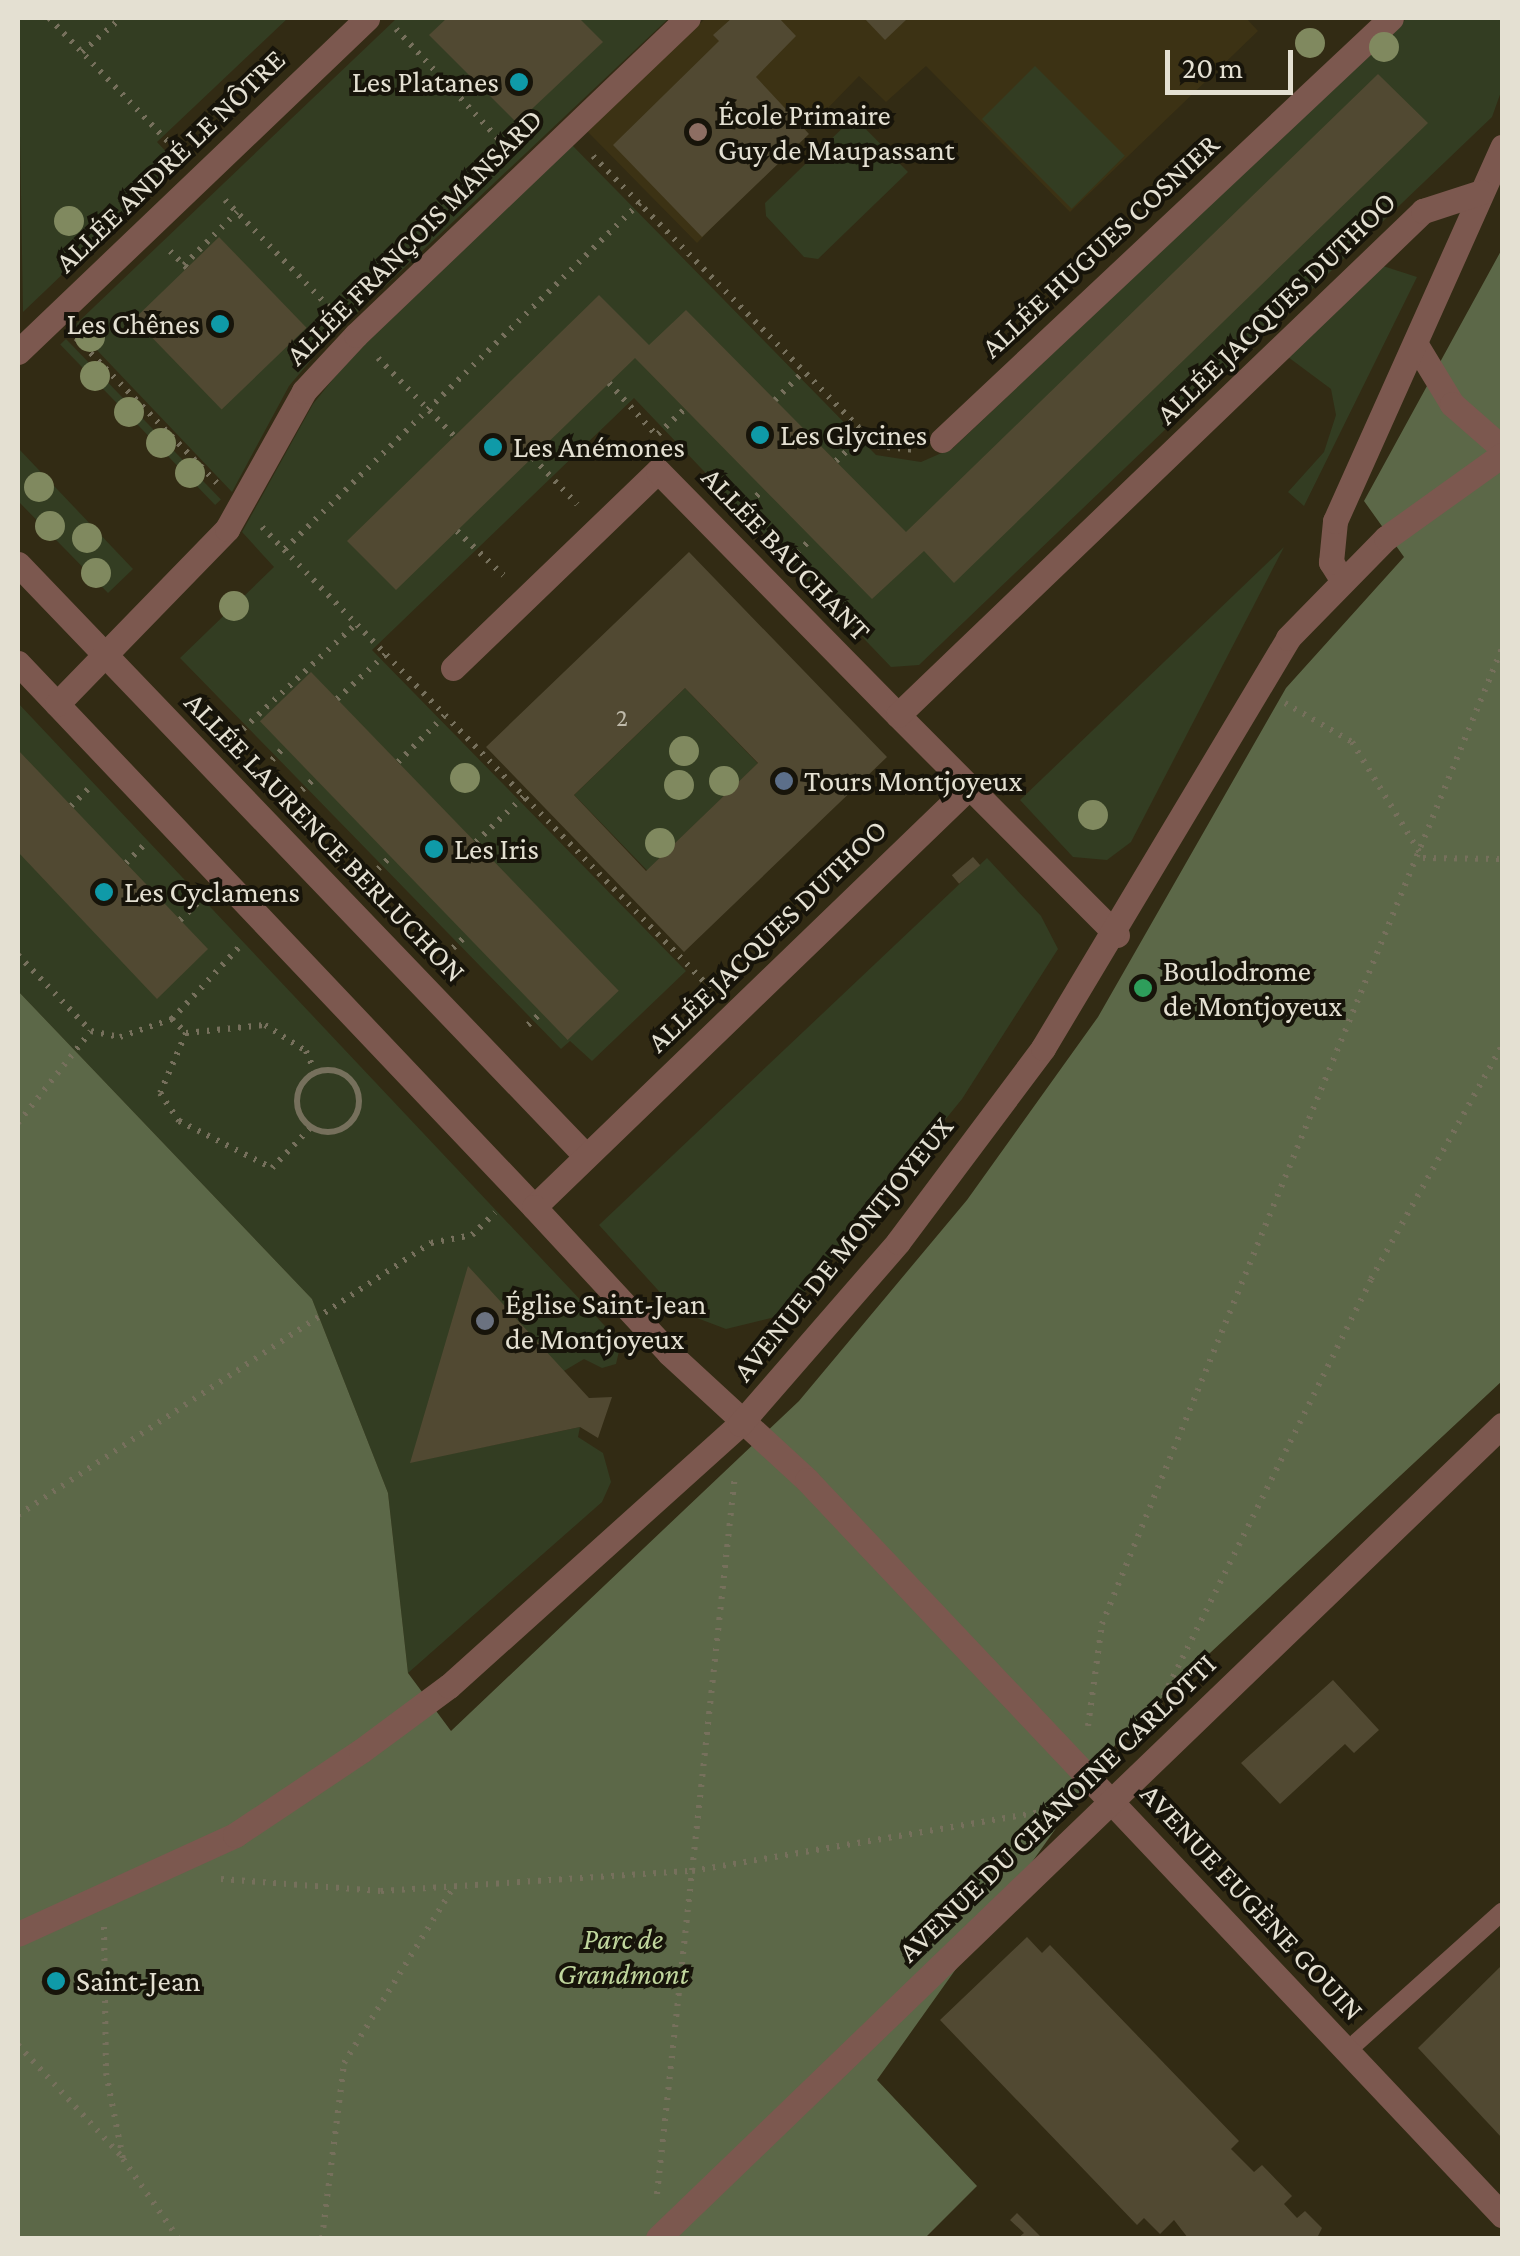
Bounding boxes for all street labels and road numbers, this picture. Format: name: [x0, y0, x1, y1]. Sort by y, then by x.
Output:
street label: ALLÉE ANDRÉ LE NÔTRE: [47, 42, 293, 280]
street label: ALLÉE FRANÇOIS MANSARD: [278, 101, 550, 373]
street label: ALLÉE HUGUES COSNIER: [974, 126, 1226, 366]
street label: ALLÉE JACQUES DUTHOO: [1149, 184, 1403, 432]
street label: ALLÉE BAUCHANT: [694, 459, 878, 649]
street label: ALLÉE LAURENCE BERLUCHON: [177, 684, 473, 990]
street label: ALLÉE JACQUES DUTHOO: [640, 812, 894, 1060]
street label: AVENUE DE MONTJOYEUX: [725, 1109, 961, 1389]
street label: AVENUE DU CHANOINE CARLOTTI: [890, 1646, 1224, 1970]
street label: AVENUE EUGÈNE GOUIN: [1133, 1776, 1371, 2028]

